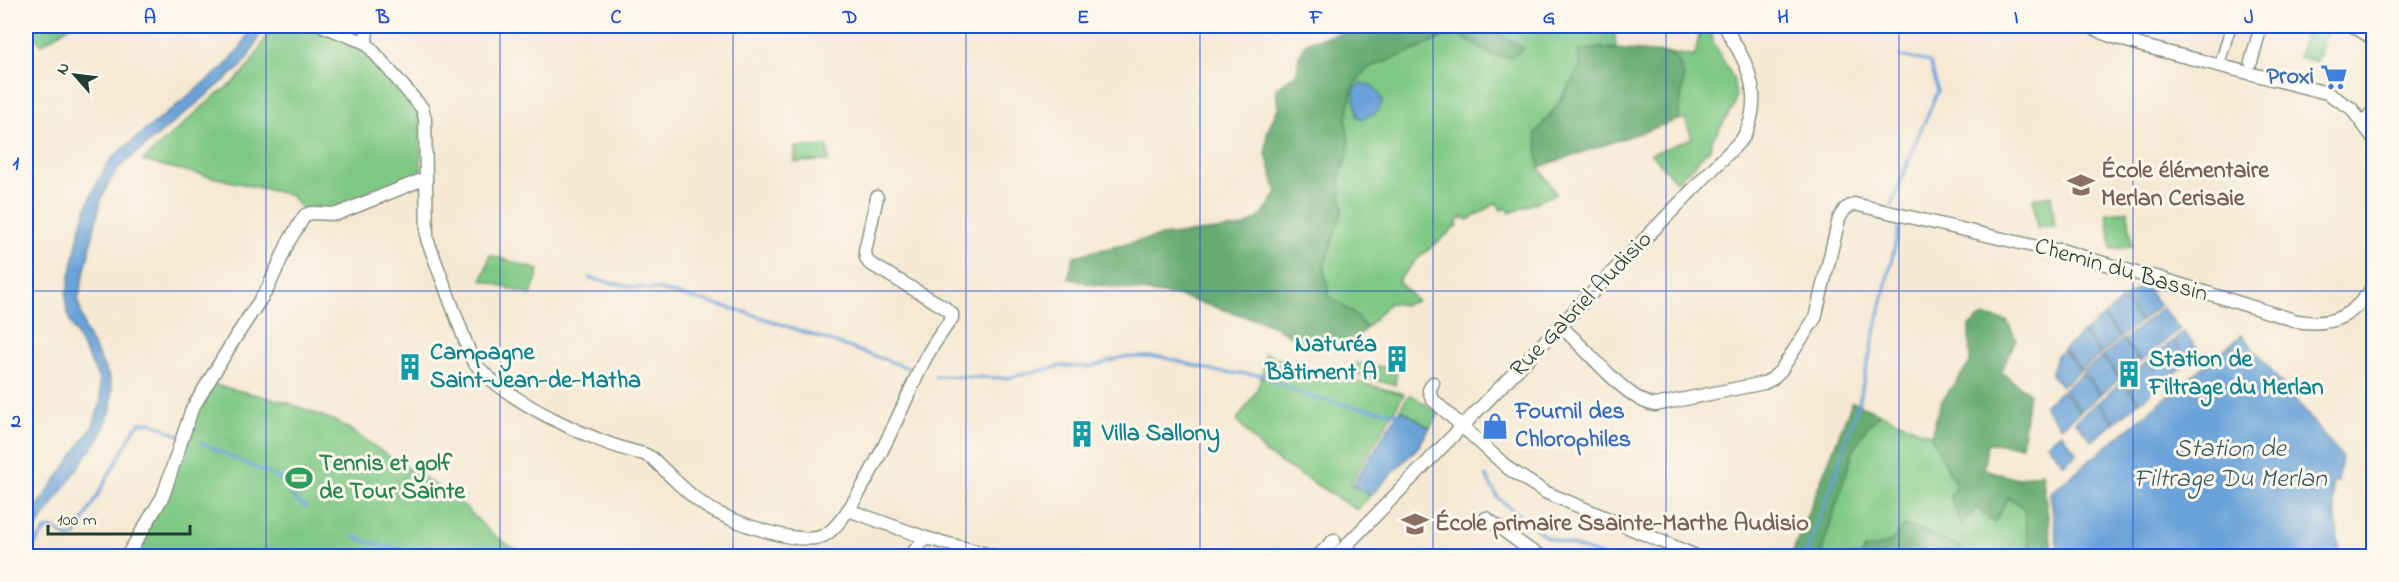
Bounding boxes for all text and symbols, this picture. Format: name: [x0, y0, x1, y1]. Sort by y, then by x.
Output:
text: A: [144, 4, 156, 33]
text: B: [375, 4, 390, 33]
text: C: [611, 4, 622, 33]
text: D: [842, 4, 857, 33]
text: E: [1077, 4, 1089, 33]
text: F: [1309, 4, 1323, 33]
text: G: [1543, 4, 1556, 33]
text: H: [1777, 4, 1789, 33]
text: I: [2014, 4, 2019, 33]
text: J: [2244, 4, 2254, 33]
north arrow: [45, 45, 105, 105]
text: N: [50, 58, 77, 79]
place label: Proxi: [2267, 60, 2314, 95]
supermarket icon: Proxi: [2319, 62, 2349, 92]
text: 1: [13, 150, 20, 179]
place label: École élémentaire Merlan Cerisaie: [2101, 154, 2270, 217]
school or university icon: École élémentaire Merlan Cerisaie: [2066, 170, 2096, 200]
street label: Rue Gabriel Audisio: [1503, 224, 1661, 386]
street label: Chemin du Bassin: [2030, 230, 2212, 312]
place label: Naturéa Bâtiment A: [1264, 328, 1377, 391]
place label: Campagne Saint-Jean-de-Matha: [430, 336, 641, 399]
place label: Station de Filtrage du Merlan: [2148, 343, 2324, 407]
building icon: Naturéa Bâtiment A: [1382, 344, 1412, 374]
building icon: Campagne Saint-Jean-de-Matha: [395, 352, 425, 382]
building icon: Station de Filtrage du Merlan: [2114, 359, 2144, 389]
place label: Fournil des Chlorophiles: [1514, 395, 1631, 458]
text: 2: [10, 408, 21, 437]
shop icon: Fournil des Chlorophiles: [1480, 411, 1510, 441]
place label: Villa Sallony: [1101, 417, 1220, 453]
building icon: Villa Sallony: [1067, 419, 1097, 449]
water label: Station de Filtrage Du Merlan: [2133, 431, 2328, 499]
place label: Tennis et golf de Tour Sainte: [319, 447, 466, 510]
sports icon: Tennis et golf de Tour Sainte: [284, 463, 314, 493]
scale bar: [48, 498, 190, 536]
place label: École primaire Ssainte-Marthe Audisio: [1435, 507, 1809, 542]
text: 100 m: [57, 508, 97, 534]
school or university icon: École primaire Ssainte-Marthe Audisio: [1400, 509, 1430, 539]

